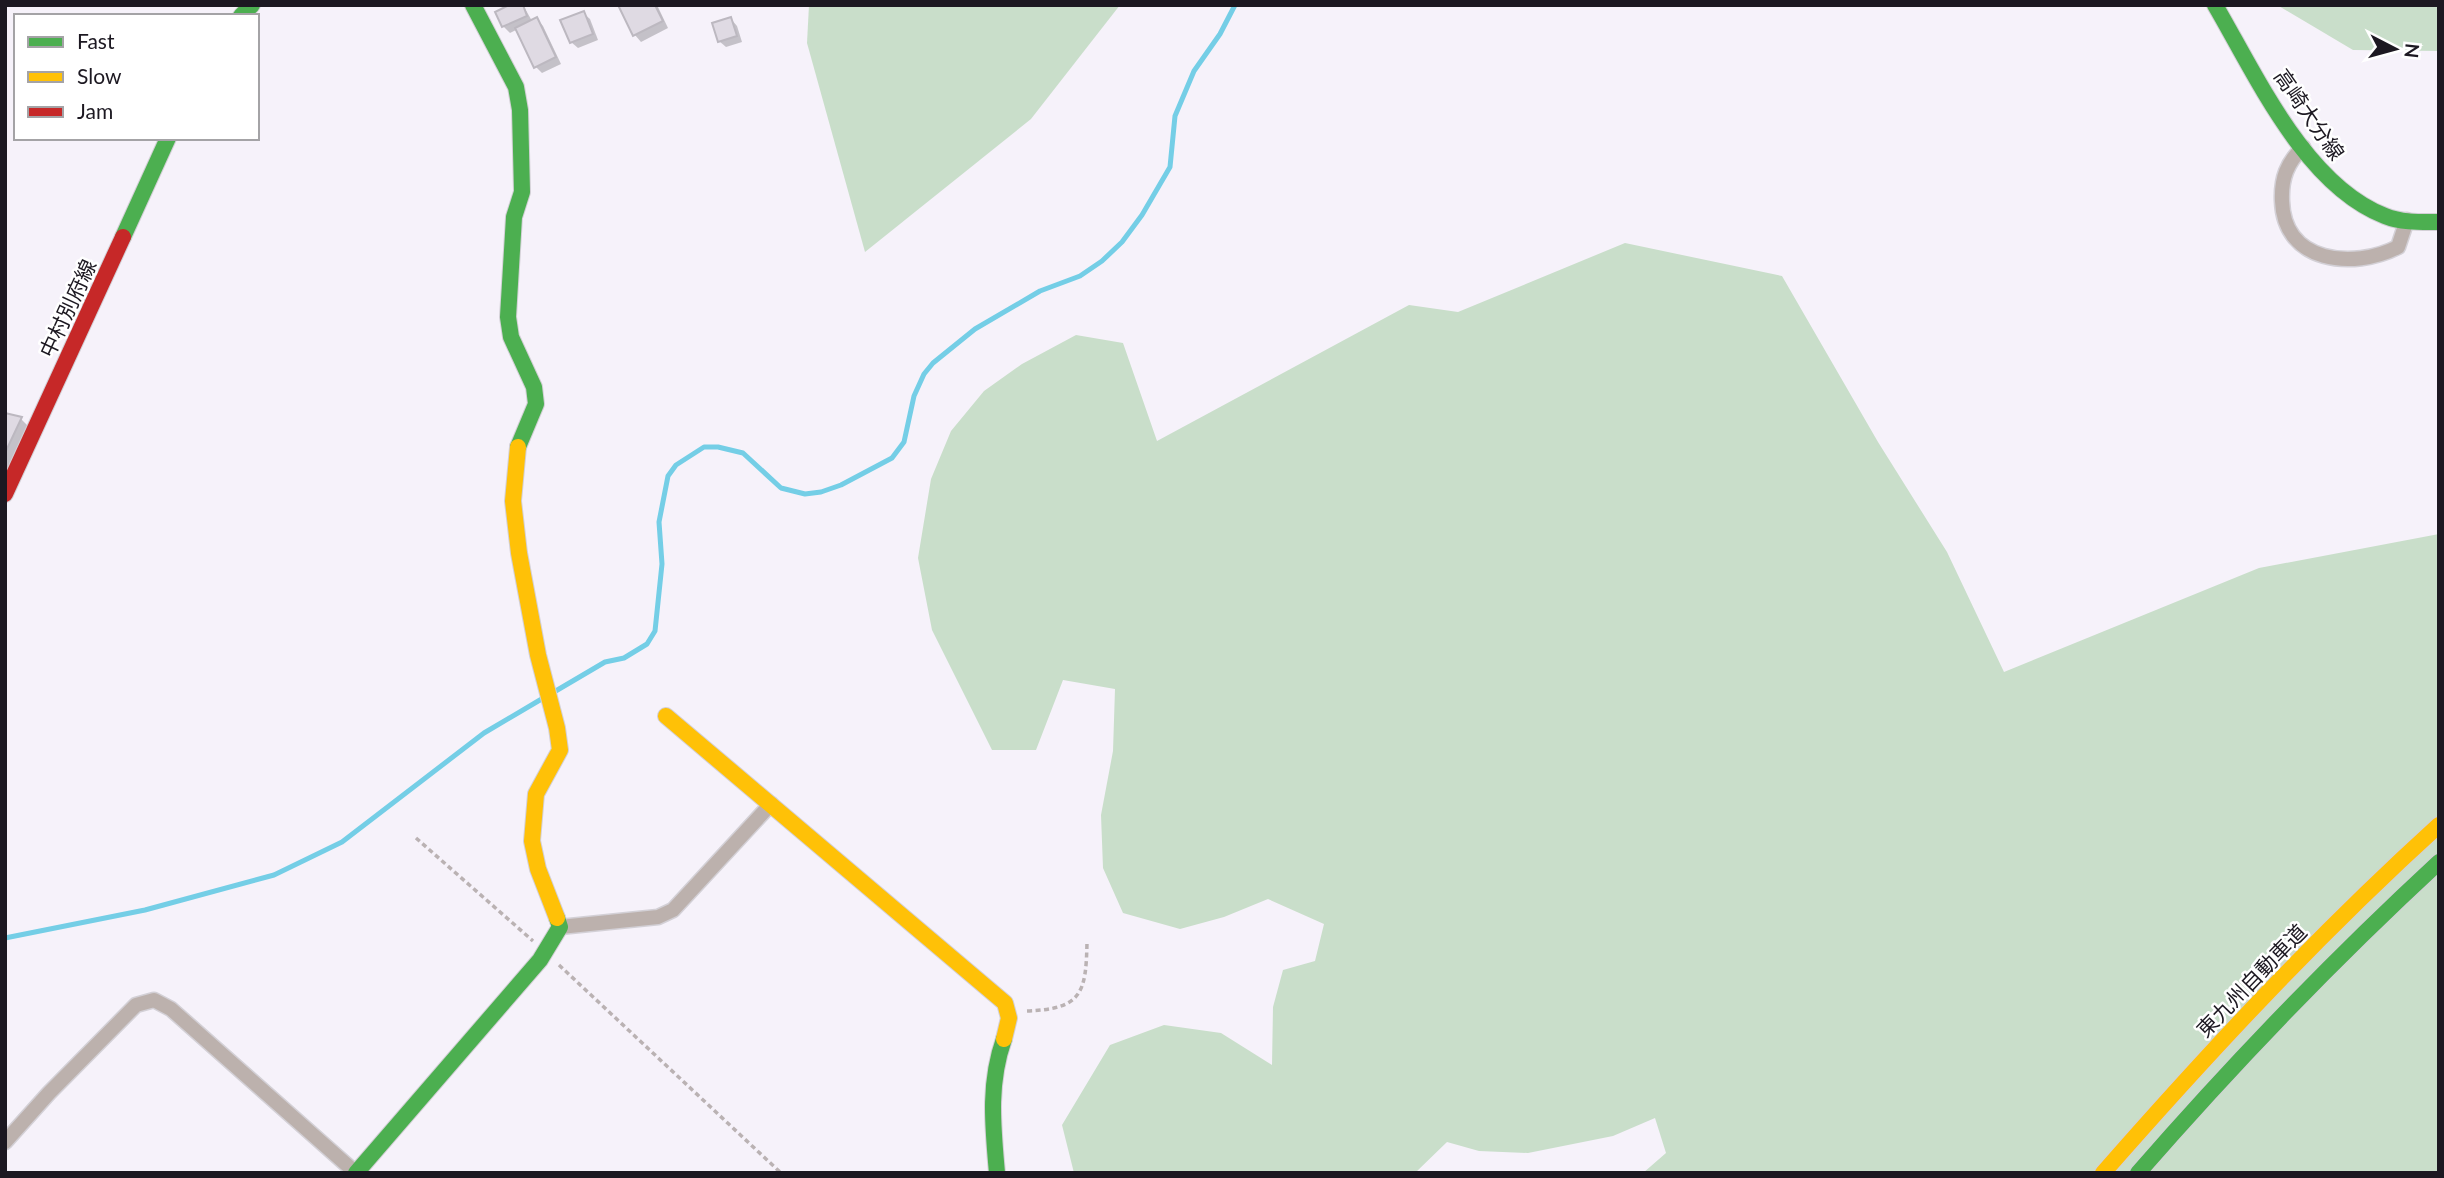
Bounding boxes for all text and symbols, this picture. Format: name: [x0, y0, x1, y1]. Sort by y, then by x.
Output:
legend: [14, 14, 259, 140]
north arrow: [2360, 14, 2430, 84]
text: Fast: [77, 28, 115, 53]
text: N: [2400, 42, 2425, 59]
text: Slow: [77, 63, 122, 88]
street label: 高崎大分線: [2270, 64, 2350, 164]
text: Jam: [77, 98, 113, 123]
street label: 中村別府線: [33, 255, 101, 361]
street label: 東九州自動車道: [2191, 918, 2311, 1042]

